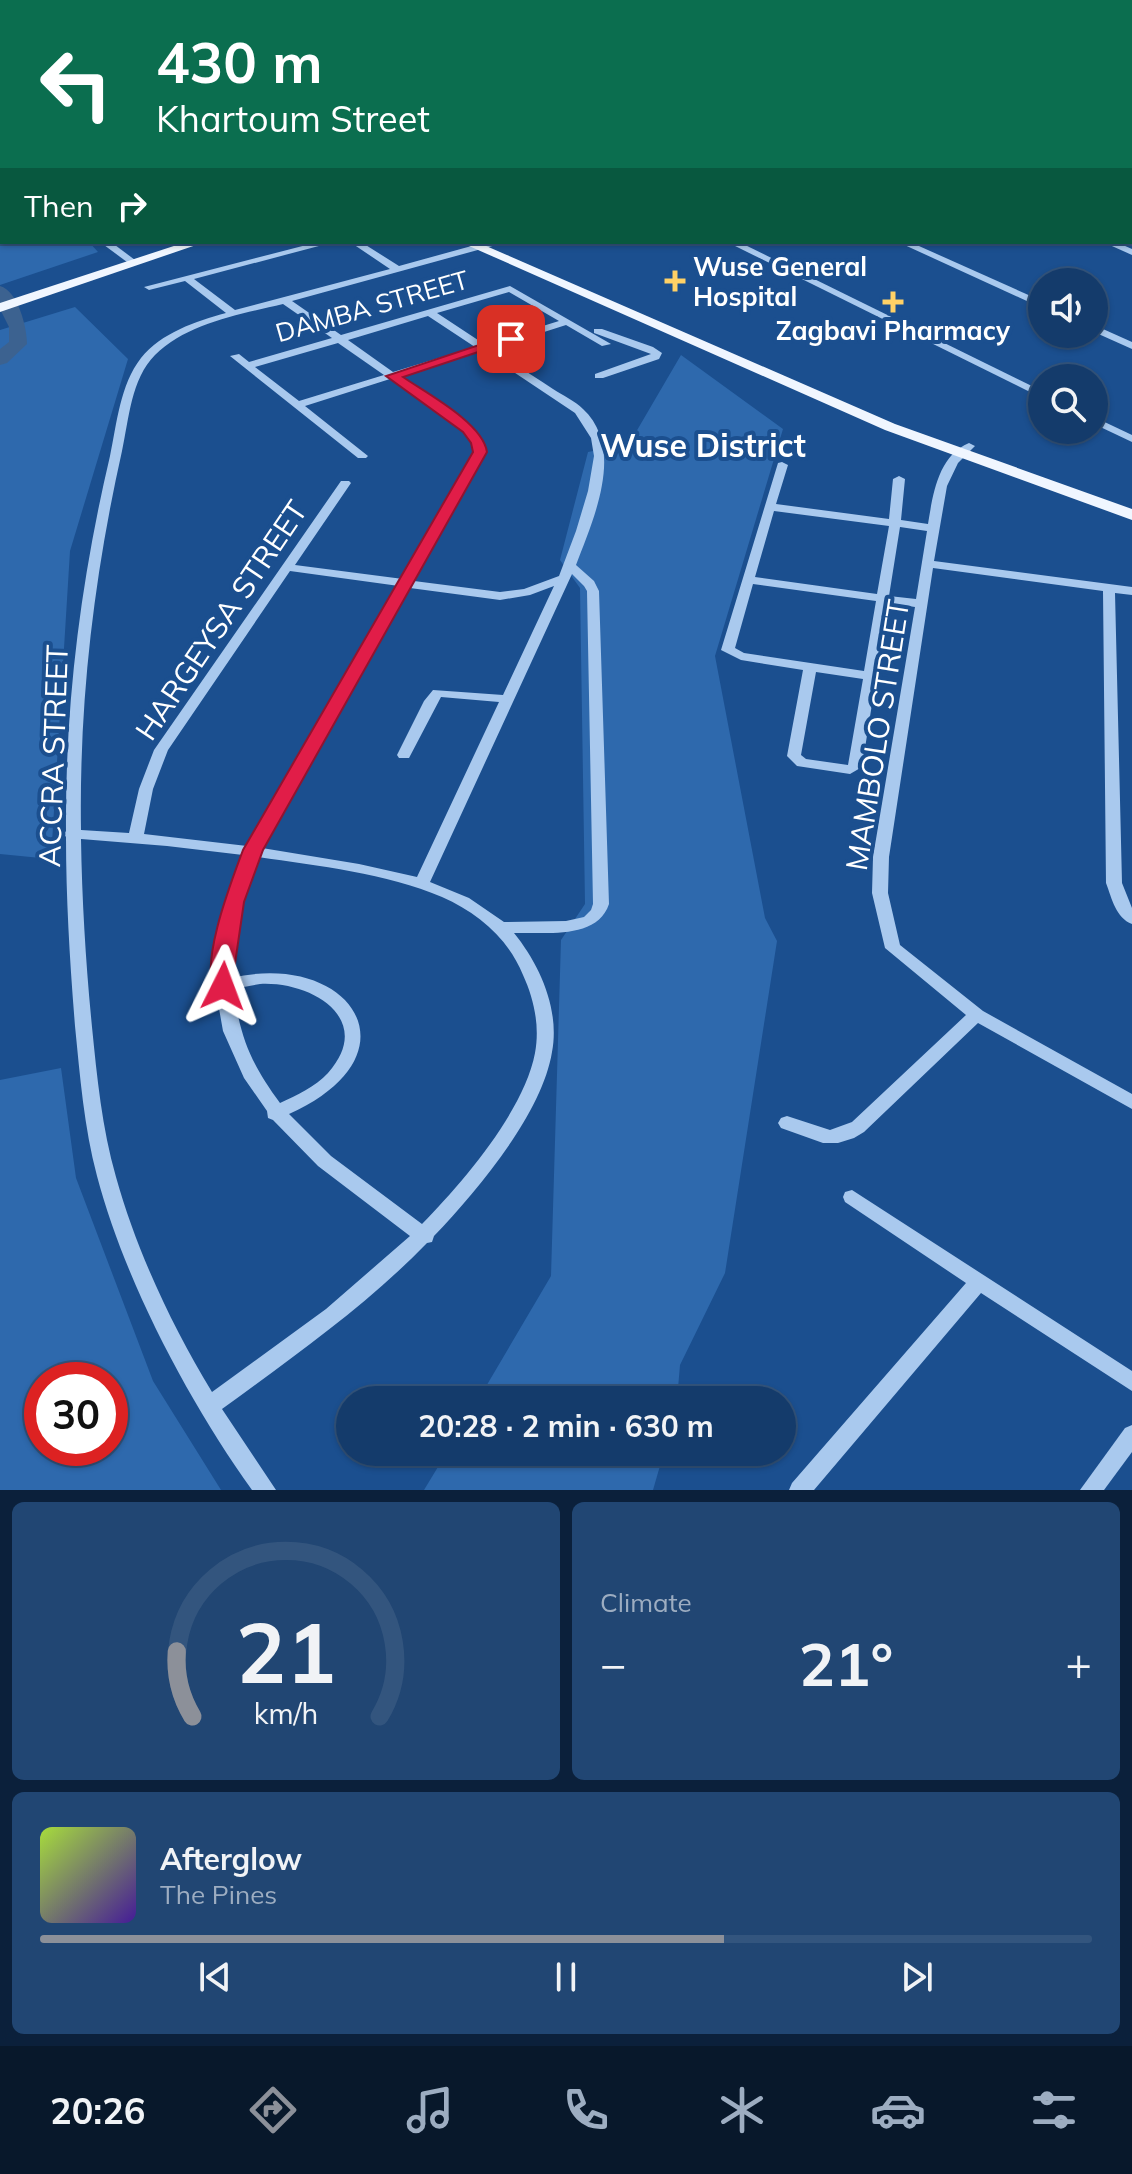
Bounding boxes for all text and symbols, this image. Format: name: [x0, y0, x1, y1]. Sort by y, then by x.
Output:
text: 430 m: [156, 27, 323, 97]
icon: left: [24, 32, 128, 136]
text: Khartoum Street: [156, 96, 430, 141]
icon: right: [110, 184, 154, 228]
text: Then: [24, 187, 94, 225]
place label: Wuse General Hospital: [693, 250, 867, 313]
street label: DAMBA STREET: [272, 263, 473, 349]
map controls: [1028, 268, 1108, 444]
button: sound: [1028, 268, 1108, 348]
marker: Wuse General Hospital: [664, 270, 686, 292]
marker: Zagbavi Pharmacy: [884, 293, 902, 311]
pin: [477, 305, 545, 373]
place label: Zagbavi Pharmacy: [776, 314, 1011, 347]
icon: arrive: [489, 317, 533, 361]
button: search: [1028, 364, 1108, 444]
district label: Wuse District: [600, 425, 806, 465]
street label: HARGEYSA STREET: [127, 493, 315, 747]
street label: MAMBOLO STREET: [837, 597, 917, 873]
street label: ACCRA STREET: [30, 644, 76, 868]
position arrow: [181, 944, 265, 1028]
speed limit sign: 30: [24, 1362, 128, 1466]
text: 20:28 · 2 min · 630 m: [418, 1407, 714, 1445]
text: Climate: [600, 1586, 692, 1619]
text: 21: [236, 1599, 336, 1704]
text: 21°: [799, 1626, 893, 1701]
text: −: [600, 1636, 626, 1691]
text: +: [1066, 1636, 1092, 1691]
text: km/h: [254, 1695, 318, 1731]
text: Afterglow: [160, 1840, 302, 1878]
text: The Pines: [160, 1878, 277, 1911]
icon: previous: [193, 1955, 237, 1999]
icon: pause: [544, 1955, 588, 1999]
icon: next: [895, 1955, 939, 1999]
icon: directions: [245, 2082, 301, 2138]
icon: music: [402, 2082, 458, 2138]
icon: phone: [558, 2082, 614, 2138]
icon: climate: [714, 2082, 770, 2138]
icon: car: [870, 2082, 926, 2138]
icon: filters: [1026, 2082, 1082, 2138]
text: 20:26: [50, 2088, 145, 2133]

